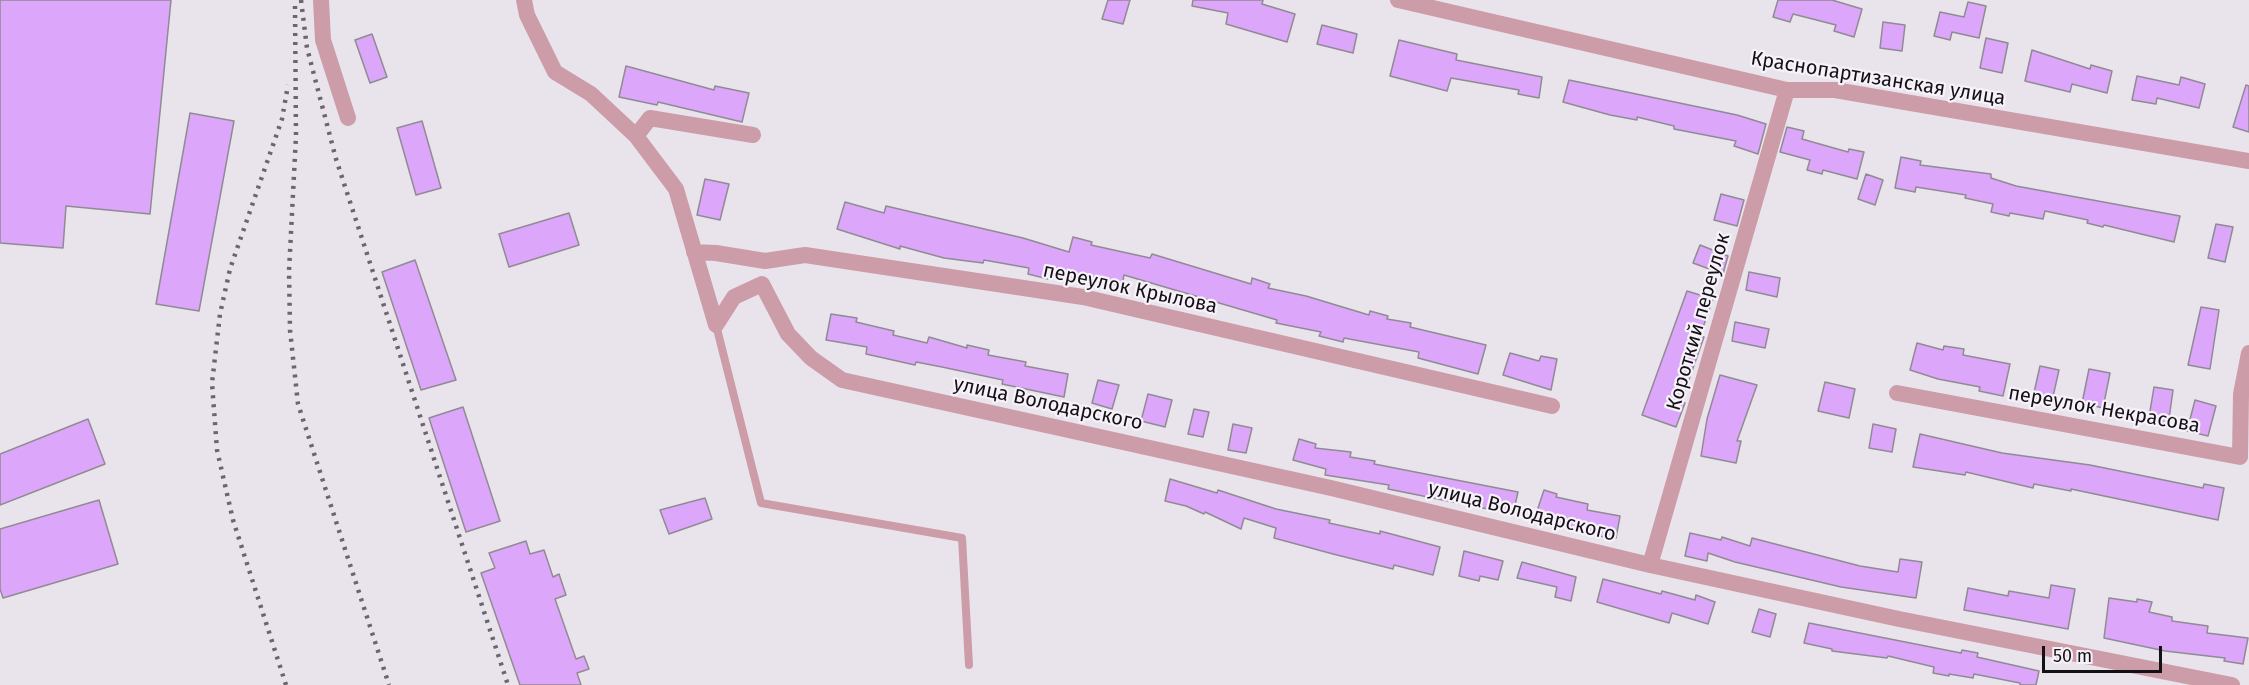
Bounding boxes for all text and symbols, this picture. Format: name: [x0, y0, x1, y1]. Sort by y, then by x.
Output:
street label: Краснопартизанская улица: [1749, 47, 2007, 111]
street label: Короткий переулок: [1662, 230, 1736, 414]
street label: переулок Крылова: [1041, 259, 1219, 319]
street label: улица Володарского: [951, 372, 1145, 436]
street label: переулок Некрасова: [2006, 381, 2202, 439]
street label: улица Володарского: [1426, 477, 1618, 547]
scale bar: [2045, 634, 2165, 672]
text: 50 m: [2053, 645, 2092, 667]

